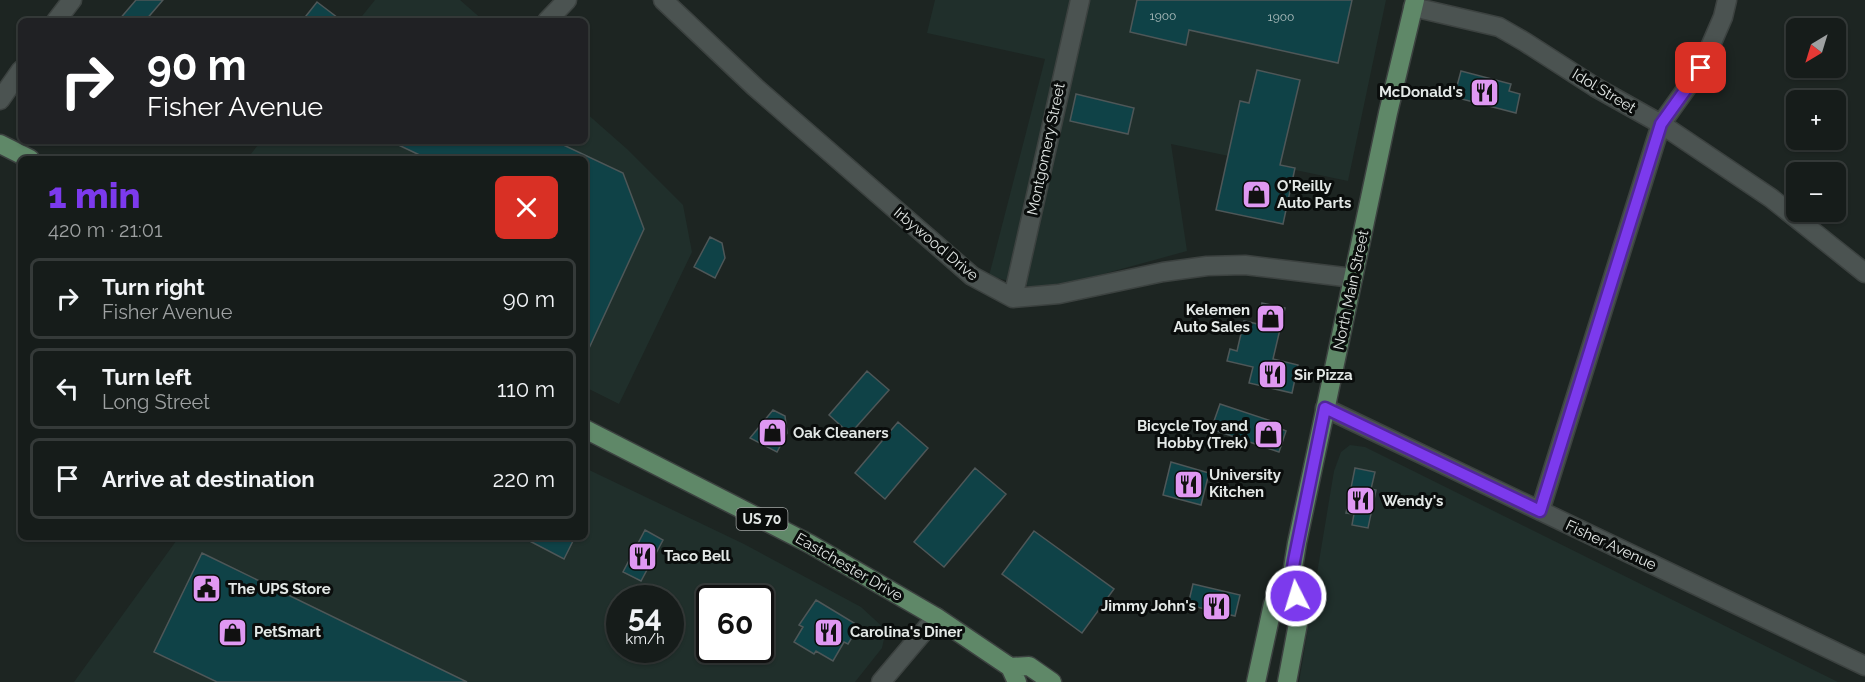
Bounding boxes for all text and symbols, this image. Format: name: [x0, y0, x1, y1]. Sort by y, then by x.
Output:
house number: 1900: [1150, 9, 1176, 23]
house number: 1900: [1268, 10, 1294, 24]
north arrow: [1786, 18, 1846, 78]
map controls: [1786, 18, 1846, 222]
text: 90 m: [147, 41, 247, 90]
icon: right: [48, 42, 126, 120]
pin: [1675, 42, 1726, 93]
icon: arrive: [1684, 51, 1717, 84]
street label: Idol Street: [1569, 65, 1639, 117]
restaurant icon: McDonald's: [1468, 76, 1500, 108]
street label: Montgomery Street: [1023, 81, 1069, 217]
place label: McDonald's: [1379, 83, 1463, 101]
button: +: [1786, 90, 1846, 150]
text: Fisher Avenue: [147, 91, 323, 122]
button: −: [1786, 162, 1846, 222]
text: 1 min: [48, 174, 140, 216]
button: close: [495, 176, 558, 239]
place label: O'Reilly Auto Parts: [1277, 177, 1351, 212]
shop icon: O'Reilly Auto Parts: [1240, 179, 1272, 211]
street label: Irbywood Drive: [890, 203, 982, 285]
text: 420 m · 21:01: [48, 218, 163, 242]
street label: North Main Street: [1330, 229, 1372, 351]
text: Turn right: [102, 274, 205, 300]
icon: right: [51, 282, 84, 315]
text: 90 m: [503, 286, 555, 312]
text: Fisher Avenue: [102, 300, 232, 324]
place label: Kelemen Auto Sales: [1174, 301, 1250, 336]
shop icon: Kelemen Auto Sales: [1255, 303, 1287, 335]
restaurant icon: Sir Pizza: [1257, 359, 1289, 391]
text: Turn left: [102, 364, 192, 390]
place label: Sir Pizza: [1294, 366, 1353, 384]
icon: left: [51, 372, 84, 405]
text: 110 m: [497, 376, 555, 402]
text: Long Street: [102, 390, 210, 414]
shop icon: Oak Cleaners: [756, 417, 788, 449]
place label: Bicycle Toy and Hobby (Trek): [1137, 417, 1248, 452]
shop icon: Bicycle Toy and Hobby (Trek): [1253, 419, 1285, 451]
place label: Oak Cleaners: [793, 424, 889, 442]
icon: arrive: [51, 462, 84, 495]
text: Arrive at destination: [102, 466, 315, 492]
text: 220 m: [493, 466, 555, 492]
place label: University Kitchen: [1209, 466, 1282, 501]
restaurant icon: University Kitchen: [1172, 468, 1204, 500]
restaurant icon: Wendy's: [1345, 485, 1377, 517]
place label: Wendy's: [1382, 492, 1443, 510]
road number: US 70: [736, 508, 788, 530]
street label: Fisher Avenue: [1563, 516, 1659, 574]
street label: Eastchester Drive: [792, 529, 906, 605]
restaurant icon: Taco Bell: [627, 540, 659, 572]
place label: Taco Bell: [664, 547, 731, 565]
position arrow: [1264, 564, 1328, 628]
public building icon: The UPS Store: [191, 573, 223, 605]
place label: The UPS Store: [228, 580, 331, 598]
speed limit sign: 60: [696, 585, 774, 663]
restaurant icon: Jimmy John's: [1201, 590, 1233, 622]
place label: Jimmy John's: [1101, 597, 1196, 615]
text: 54: [628, 599, 662, 634]
shop icon: PetSmart: [217, 616, 249, 648]
restaurant icon: Carolina's Diner: [813, 616, 845, 648]
place label: PetSmart: [254, 623, 321, 641]
place label: Carolina's Diner: [850, 623, 963, 641]
text: km/h: [625, 630, 665, 648]

